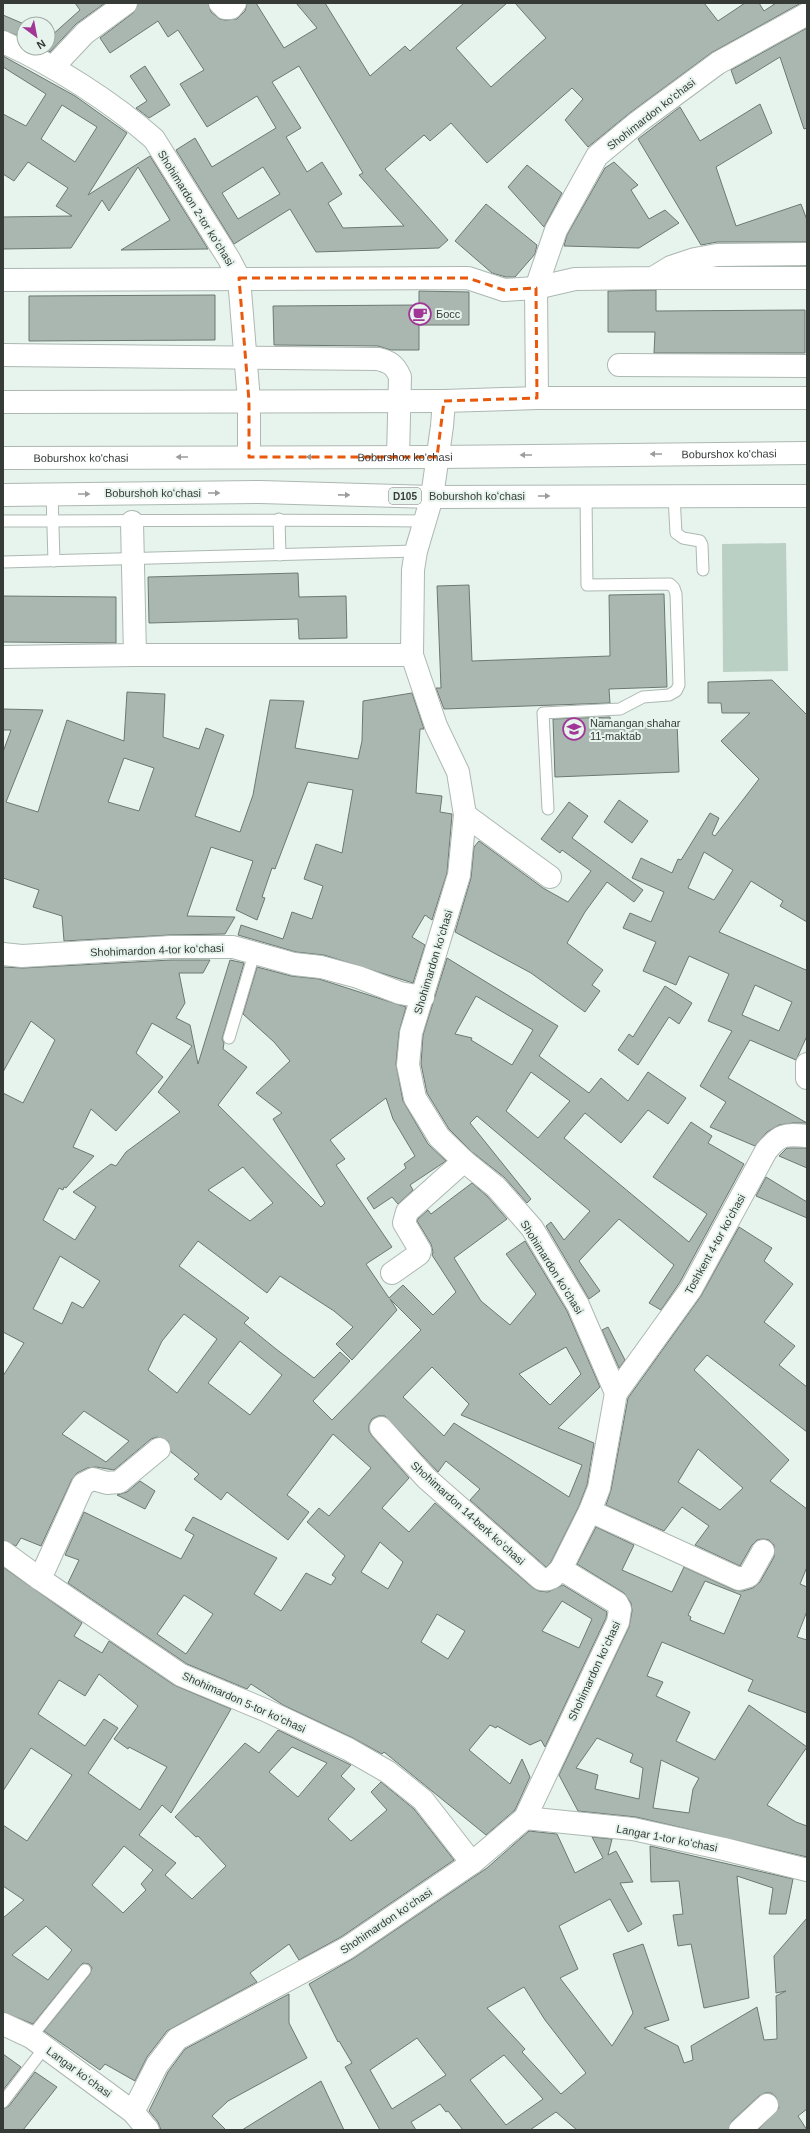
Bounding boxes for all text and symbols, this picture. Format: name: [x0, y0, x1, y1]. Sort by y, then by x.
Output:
north arrow: [16, 16, 56, 56]
text: N: [35, 37, 48, 52]
street label: Shohimardon koʻchasi: [605, 76, 697, 152]
street label: Shohimardon 2-tor koʻchasi: [155, 148, 237, 268]
cafe icon: Босс: [407, 301, 433, 327]
place label: Босс: [436, 308, 461, 320]
street label: Boburshox ko'chasi: [681, 447, 777, 460]
street label: Boburshox ko'chasi: [357, 451, 453, 463]
one-way arrow: [649, 451, 662, 457]
street label: Boburshox ko'chasi: [33, 452, 129, 464]
one-way arrow: [519, 452, 532, 458]
one-way arrow: [175, 454, 188, 460]
one-way arrow: [305, 454, 318, 460]
street label: Boburshoh koʻchasi: [105, 487, 201, 499]
road number: D105: [389, 488, 421, 504]
one-way arrow: [208, 490, 221, 496]
street label: Boburshoh koʻchasi: [429, 490, 525, 502]
one-way arrow: [78, 491, 91, 497]
one-way arrow: [338, 491, 350, 498]
one-way arrow: [538, 493, 551, 499]
school or university icon: Namangan shahar 11-maktab: [561, 716, 587, 742]
place label: Namangan shahar 11-maktab: [590, 717, 681, 742]
street label: Shohimardon koʻchasi: [411, 908, 455, 1016]
street label: Shohimardon 4-tor koʻchasi: [90, 942, 224, 958]
street label: Toshkent 4-tor koʻchasi: [682, 1192, 748, 1296]
street label: Shohimardon koʻchasi: [518, 1218, 586, 1316]
street label: Shohimardon 14-berk koʻchasi: [409, 1459, 527, 1567]
street label: Shohimardon koʻchasi: [566, 1619, 622, 1723]
street label: Shohimardon 5-tor koʻchasi: [180, 1669, 308, 1735]
street label: Langar 1-tor koʻchasi: [615, 1822, 719, 1854]
street label: Shohimardon koʻchasi: [338, 1886, 434, 1956]
street label: Langar koʻchasi: [44, 2044, 114, 2100]

